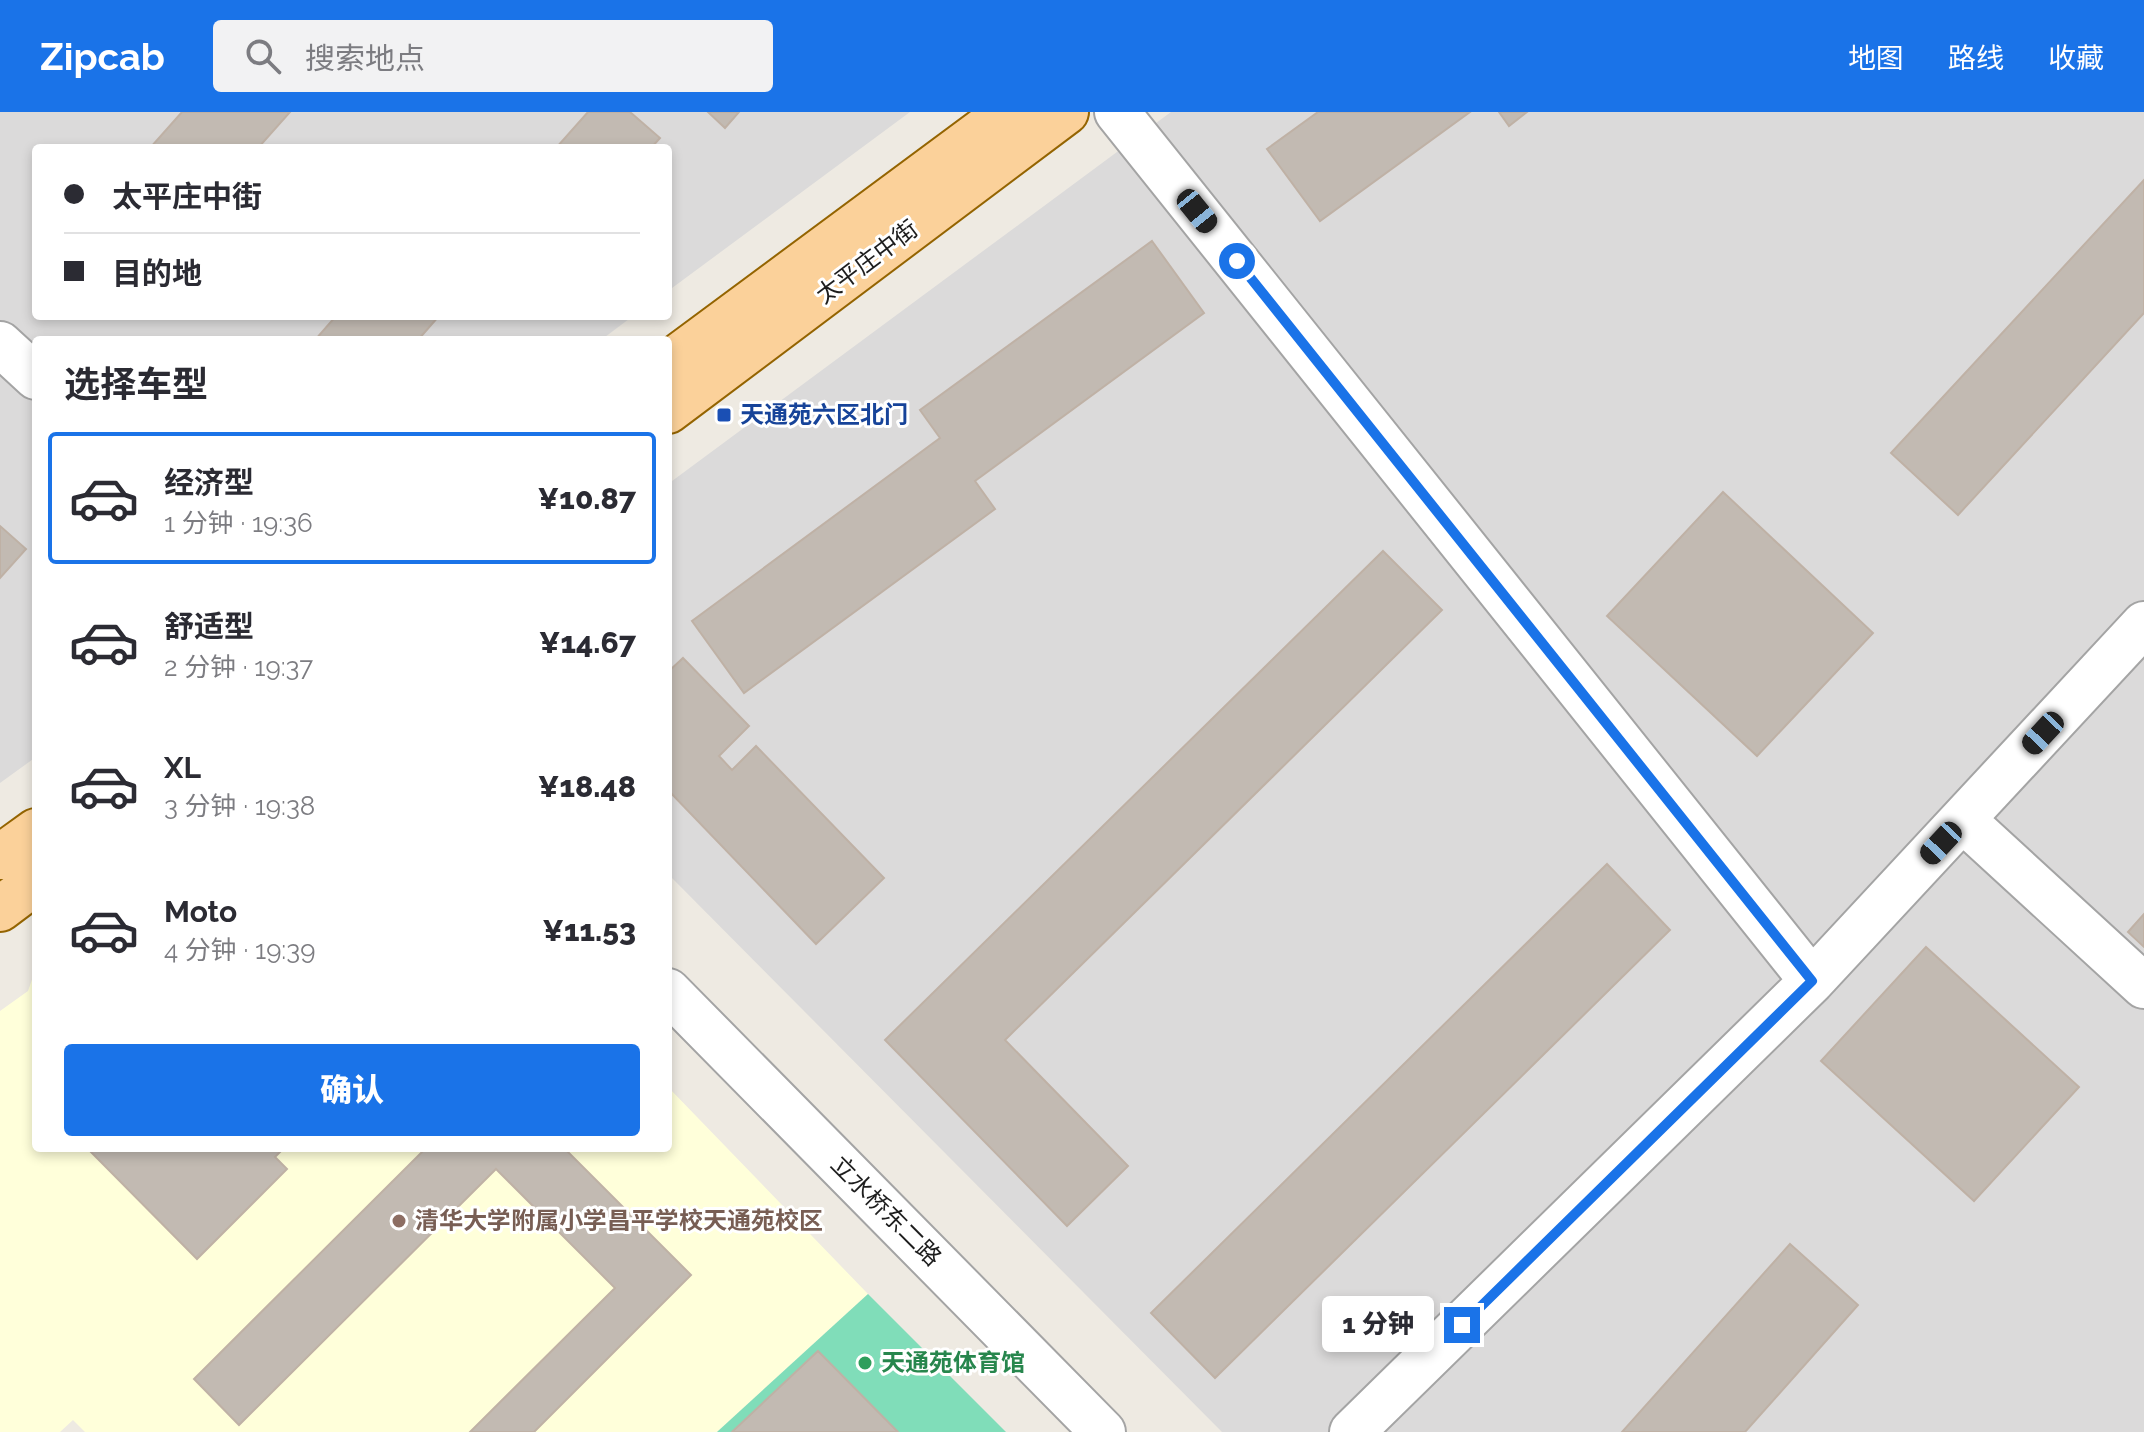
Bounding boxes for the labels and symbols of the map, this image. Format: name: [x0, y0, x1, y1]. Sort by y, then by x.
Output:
car: [1173, 185, 1221, 237]
street label: 太平庄中街: [810, 214, 923, 309]
route start: [1219, 243, 1255, 279]
place label: 天通苑六区北门: [740, 400, 908, 429]
marker: 天通苑六区北门: [715, 406, 733, 424]
car: [2018, 707, 2068, 759]
car: [1916, 817, 1966, 869]
street label: 立水桥东二路: [825, 1149, 948, 1272]
place label: 清华大学附属小学昌平学校天通苑校区: [415, 1206, 823, 1235]
marker: 清华大学附属小学昌平学校天通苑校区: [390, 1212, 408, 1230]
callout: 1 分钟: [1322, 1297, 1434, 1353]
route end: [1444, 1307, 1480, 1343]
place label: 天通苑体育馆: [881, 1348, 1025, 1377]
marker: 天通苑体育馆: [856, 1354, 874, 1372]

